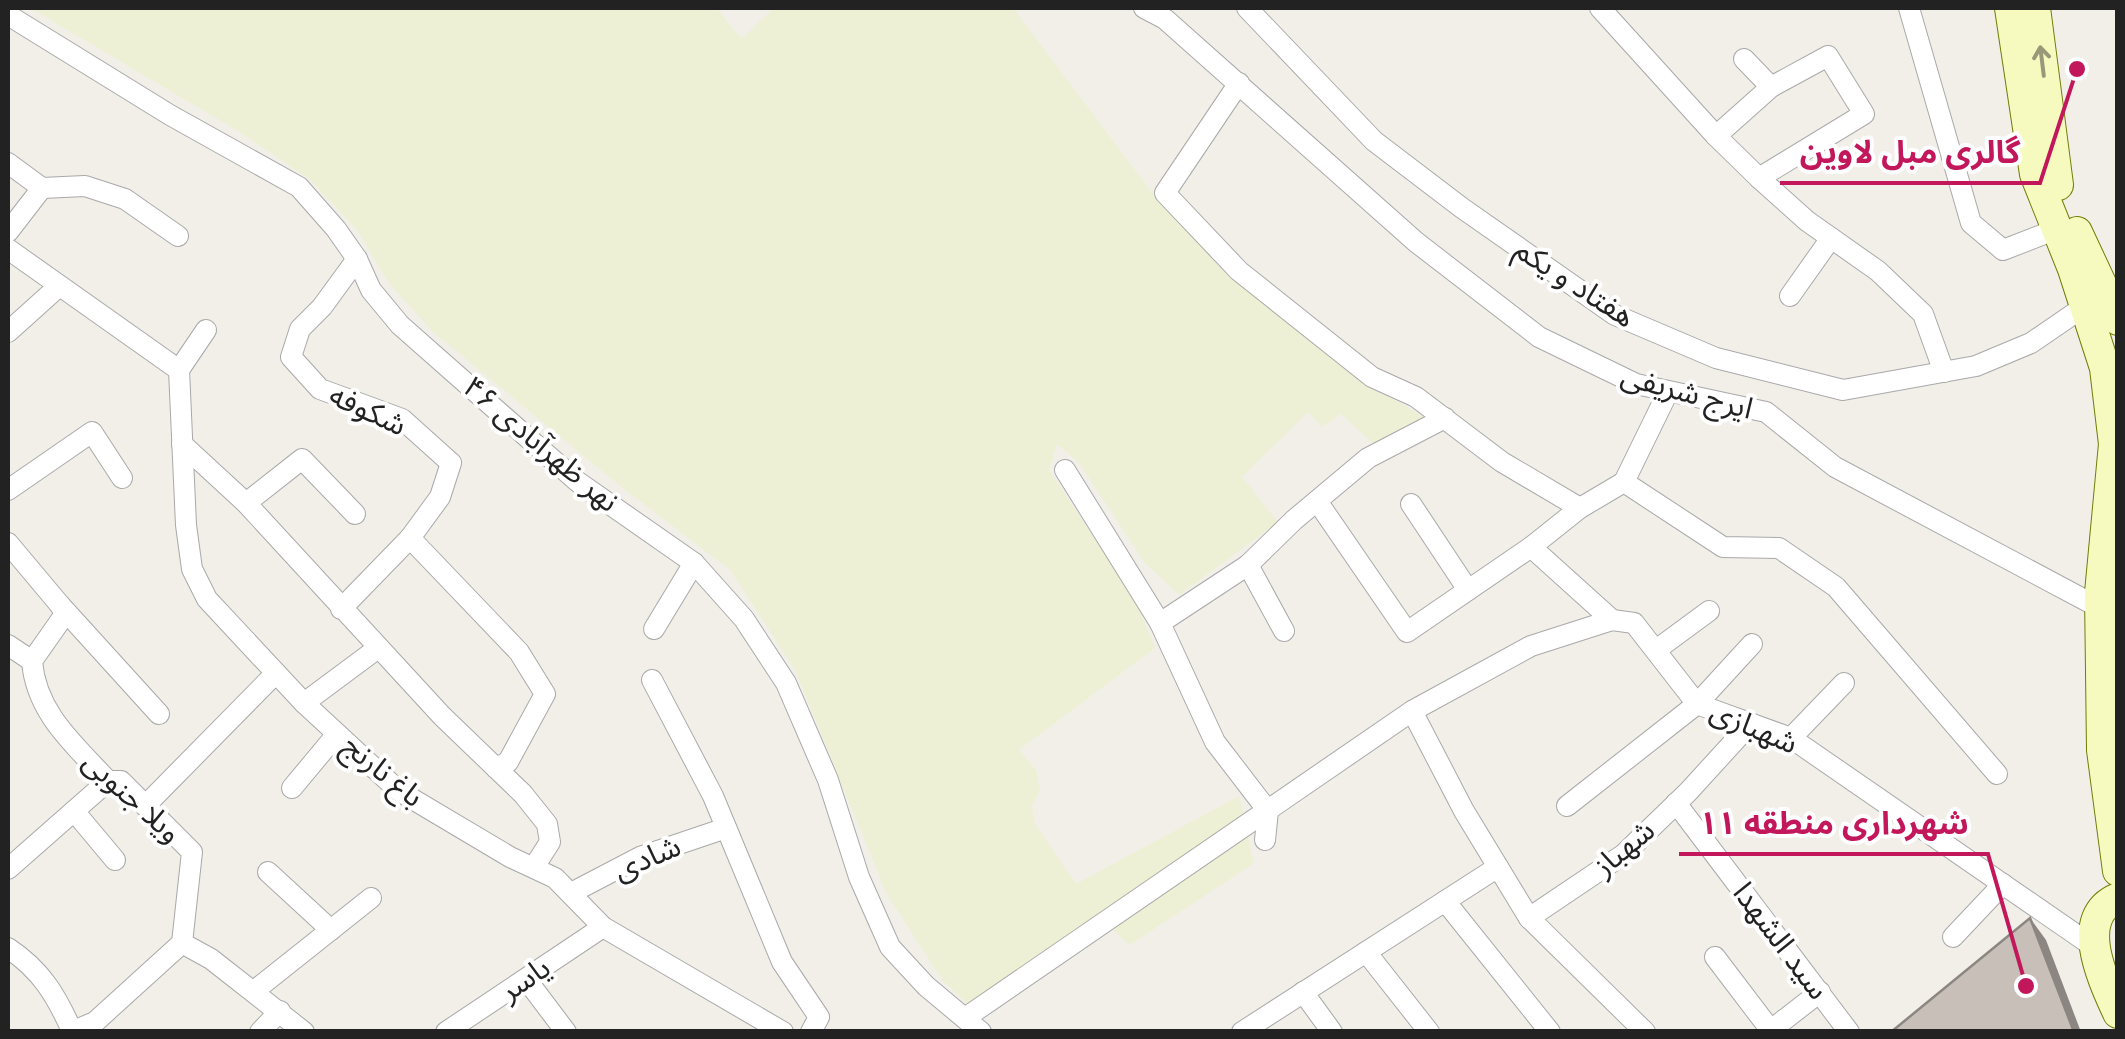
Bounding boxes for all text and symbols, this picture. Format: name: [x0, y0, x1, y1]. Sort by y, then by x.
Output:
one-way arrow: [2032, 46, 2051, 78]
callout: گالری مبل لاوین: [1780, 121, 2040, 183]
text: گالری مبل لاوین: [1800, 133, 2021, 171]
street label: هفتاد و یکم: [1506, 231, 1642, 339]
street label: ایرج شریفی: [1616, 357, 1757, 431]
street label: نهر ظهرآبادی ۴۶: [457, 369, 626, 519]
street label: شکوفه: [324, 377, 412, 443]
street label: شهبازی: [1705, 693, 1803, 761]
street label: باغ نارنج: [333, 727, 431, 818]
street label: ویلا جنوبی: [76, 743, 189, 850]
callout: شهرداری منطقه ۱۱: [1679, 792, 1988, 854]
text: شهرداری منطقه ۱۱: [1699, 804, 1969, 842]
street label: شهباز: [1585, 812, 1661, 884]
street label: شادی: [608, 828, 686, 887]
street label: سید الشهدا: [1726, 876, 1837, 1006]
street label: یاسر: [492, 949, 557, 1009]

